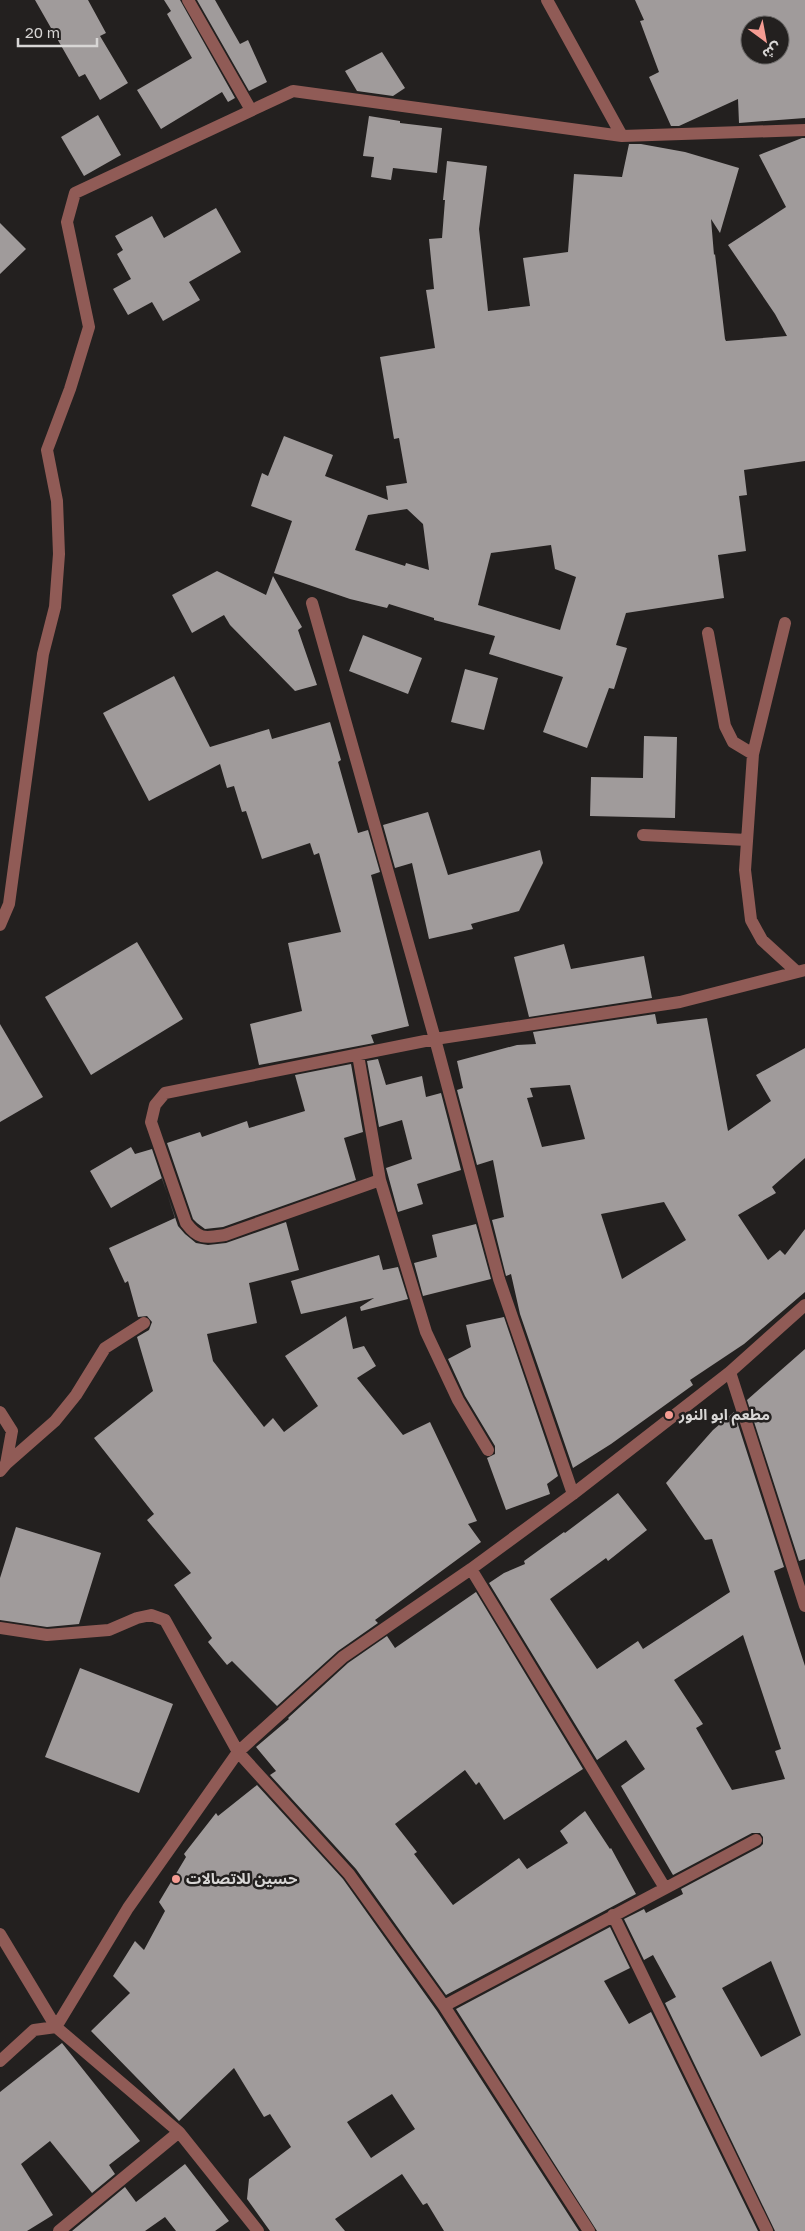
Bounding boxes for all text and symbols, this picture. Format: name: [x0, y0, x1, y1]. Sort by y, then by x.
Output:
scale bar: [18, 15, 96, 47]
north arrow: [740, 15, 790, 65]
text: 20 m: [25, 23, 60, 41]
text: ش: [760, 39, 785, 64]
place label: مطعم ابو النور: [678, 1405, 770, 1426]
marker: مطعم ابو النور: [663, 1409, 675, 1421]
place label: حسين للاتصالات: [186, 1869, 298, 1888]
marker: حسين للاتصالات: [170, 1873, 182, 1885]

